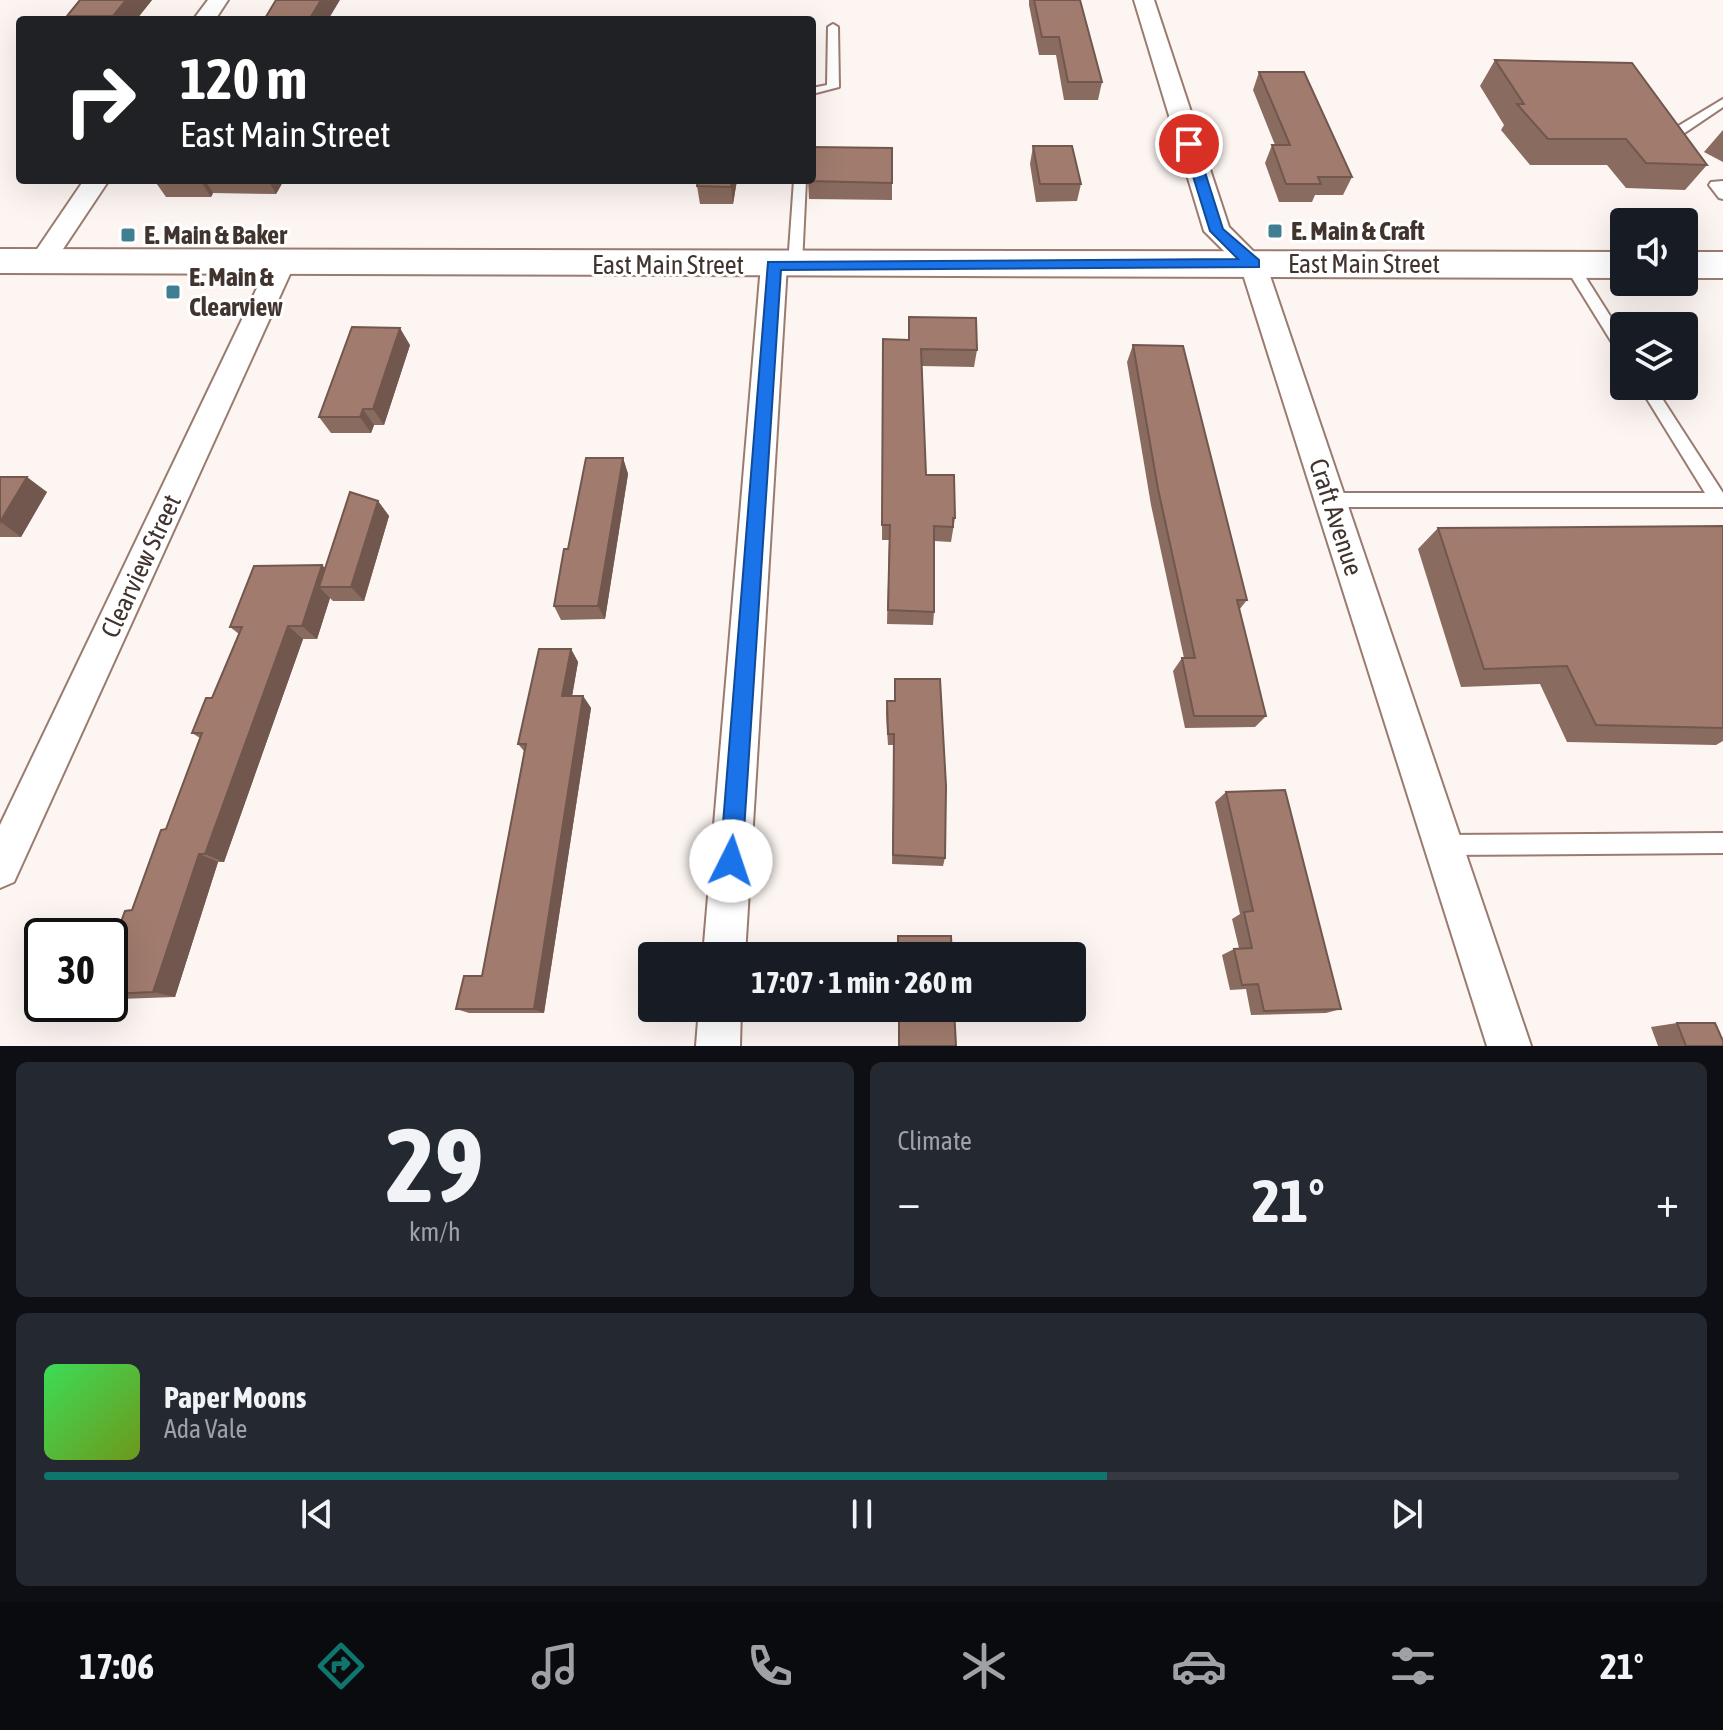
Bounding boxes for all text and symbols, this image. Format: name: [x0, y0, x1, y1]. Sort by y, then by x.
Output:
text: 120 m: [180, 47, 307, 111]
icon: right: [48, 48, 152, 152]
pin: [1155, 110, 1223, 178]
text: East Main Street: [180, 113, 391, 155]
icon: arrive: [1167, 122, 1211, 166]
map controls: [1610, 208, 1698, 400]
button: sound: [1610, 208, 1698, 296]
place label: E. Main & Craft: [1291, 216, 1425, 246]
place label: E. Main & Baker: [144, 220, 288, 250]
marker: E. Main & Craft: [1266, 222, 1284, 240]
marker: E. Main & Baker: [119, 226, 137, 244]
street label: East Main Street: [1288, 249, 1440, 279]
street label: East Main Street: [592, 250, 744, 280]
place label: E. Main & Clearview: [189, 262, 283, 322]
marker: E. Main & Clearview: [164, 283, 182, 301]
button: layers: [1610, 312, 1698, 400]
street label: Craft Avenue: [1303, 455, 1369, 579]
street label: Clearview Street: [95, 490, 187, 642]
position arrow: [689, 819, 773, 903]
speed limit sign: 30: [24, 918, 128, 1022]
text: 17:07 · 1 min · 260 m: [752, 965, 972, 999]
text: 29: [386, 1105, 484, 1224]
text: Climate: [898, 1126, 972, 1156]
text: 21°: [1252, 1166, 1325, 1235]
text: −: [898, 1176, 920, 1226]
text: +: [1656, 1176, 1679, 1226]
text: km/h: [409, 1217, 461, 1247]
text: Paper Moons: [164, 1380, 306, 1414]
text: Ada Vale: [164, 1414, 247, 1444]
icon: previous: [295, 1492, 339, 1536]
icon: pause: [840, 1492, 884, 1536]
icon: next: [1385, 1492, 1429, 1536]
icon: directions: [313, 1638, 369, 1694]
icon: music: [527, 1638, 583, 1694]
icon: phone: [742, 1638, 798, 1694]
icon: climate: [956, 1638, 1012, 1694]
icon: car: [1171, 1638, 1227, 1694]
icon: filters: [1385, 1638, 1441, 1694]
text: 17:06: [79, 1645, 154, 1687]
text: 21°: [1600, 1645, 1644, 1687]

